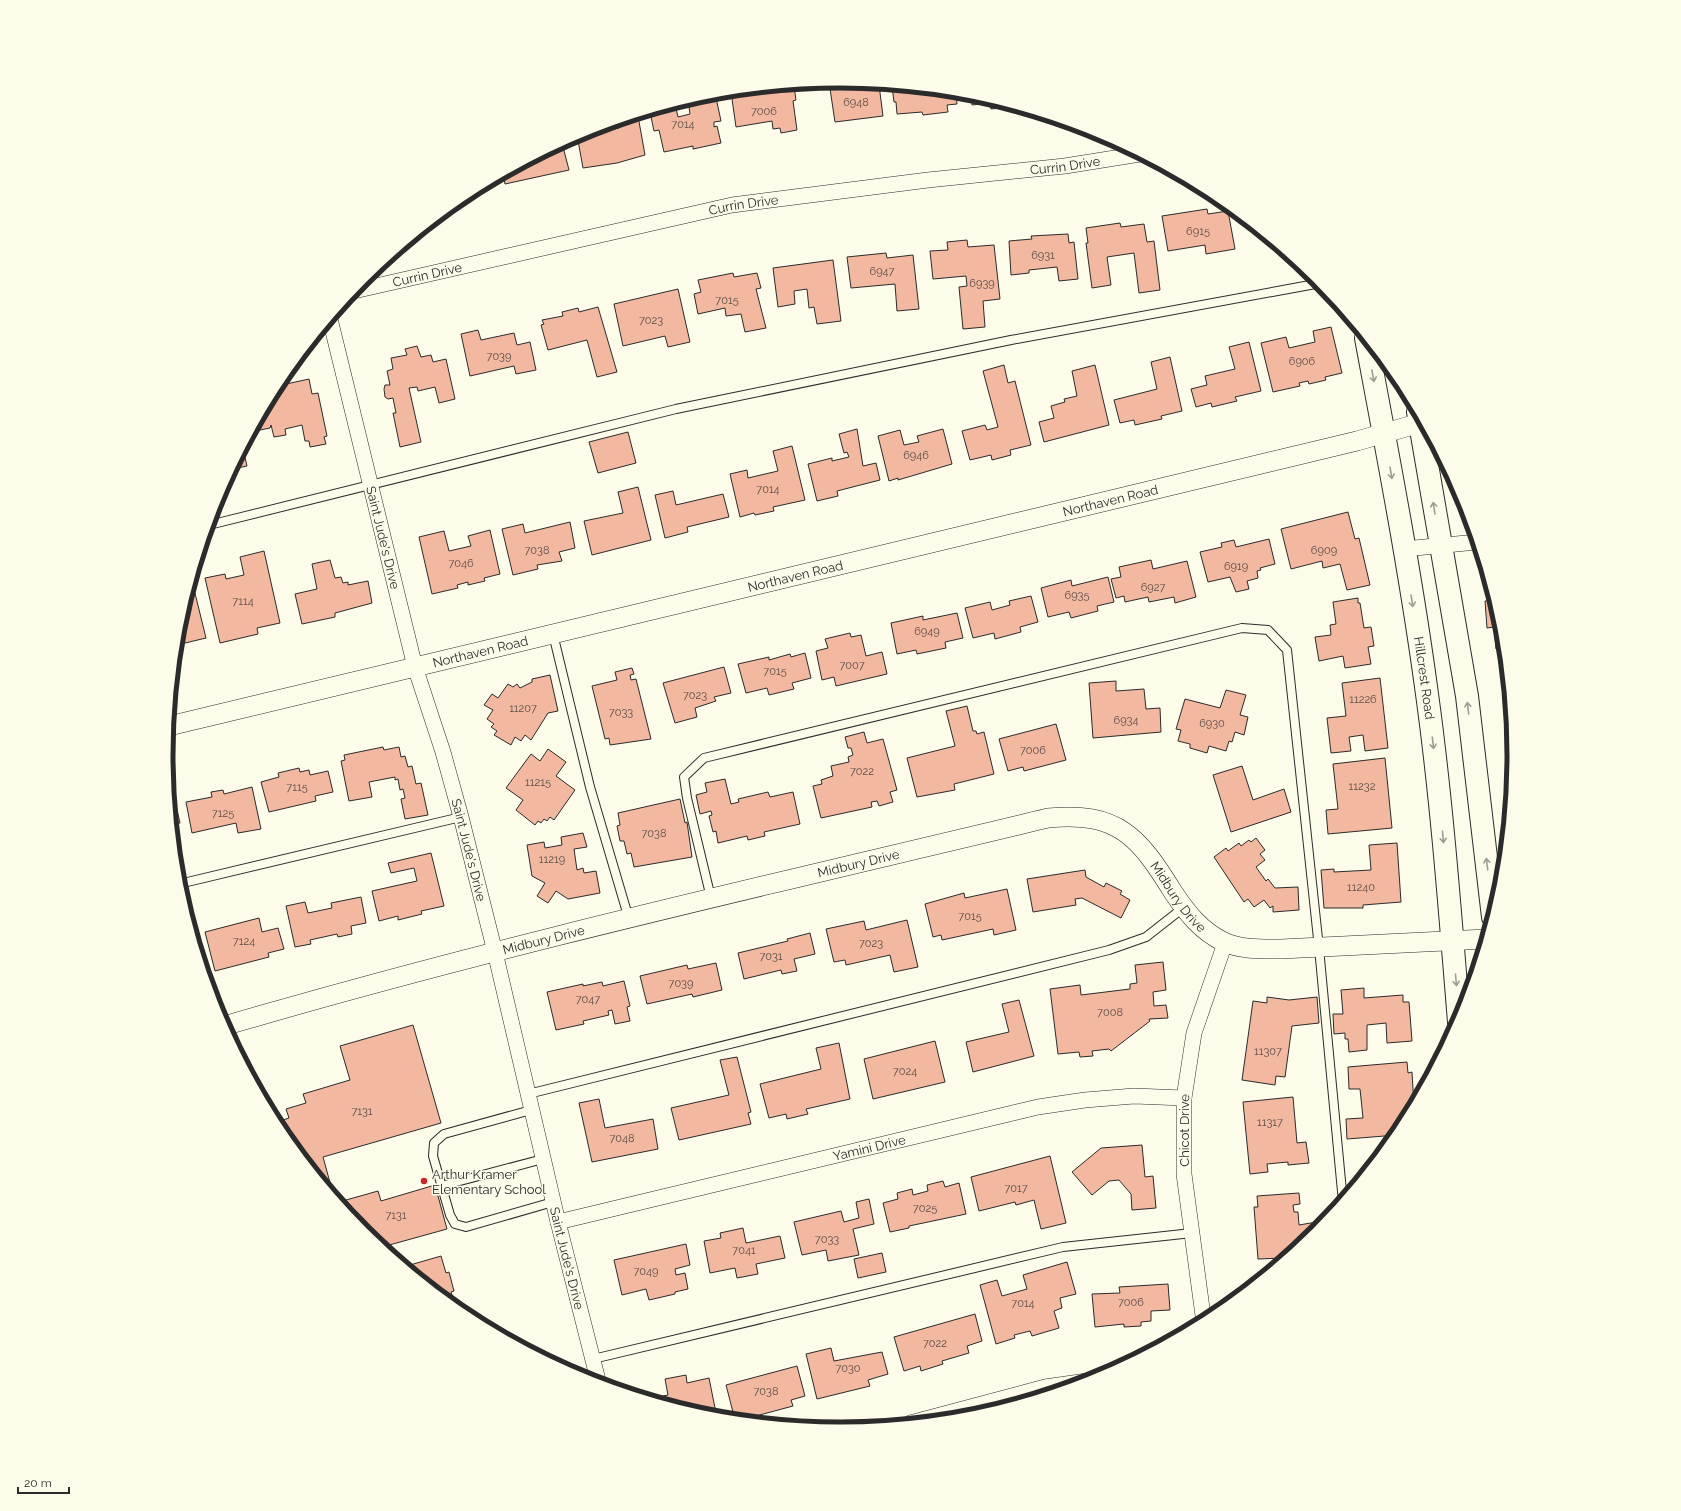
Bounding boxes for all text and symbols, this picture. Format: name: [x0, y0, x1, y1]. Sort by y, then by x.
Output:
house number: 6948: [843, 96, 869, 109]
house number: 7006: [751, 105, 777, 118]
house number: 7014: [671, 118, 695, 131]
street label: Currin Drive: [1029, 153, 1102, 178]
street label: Currin Drive: [707, 192, 780, 218]
house number: 6915: [1186, 225, 1210, 238]
house number: 6931: [1031, 249, 1055, 262]
street label: Currin Drive: [391, 260, 464, 290]
house number: 6947: [870, 265, 895, 278]
house number: 6939: [969, 277, 995, 290]
house number: 7015: [715, 294, 739, 307]
house number: 7023: [639, 314, 663, 327]
house number: 7039: [487, 350, 511, 363]
house number: 6906: [1289, 355, 1316, 368]
one-way arrow: [1370, 369, 1378, 382]
house number: 6946: [903, 449, 929, 462]
one-way arrow: [1387, 466, 1395, 479]
street label: Northaven Road: [1061, 482, 1160, 519]
house number: 7014: [756, 483, 780, 496]
street label: Saint Jude's Drive: [363, 485, 403, 591]
one-way arrow: [1430, 502, 1438, 515]
house number: 7038: [525, 544, 549, 557]
house number: 6909: [1311, 544, 1337, 557]
house number: 7046: [448, 557, 474, 570]
street label: Northaven Road: [746, 558, 845, 595]
house number: 6919: [1224, 560, 1248, 573]
house number: 6927: [1141, 581, 1165, 594]
house number: 6935: [1065, 589, 1089, 602]
one-way arrow: [1408, 594, 1416, 607]
house number: 7114: [232, 595, 254, 608]
house number: 6949: [914, 625, 940, 638]
street label: Northaven Road: [431, 633, 529, 671]
street label: Hillcrest Road: [1411, 635, 1437, 721]
house number: 7007: [839, 659, 865, 672]
house number: 7015: [763, 665, 787, 678]
house number: 7023: [683, 689, 707, 702]
house number: 11226: [1349, 693, 1377, 706]
house number: 11207: [509, 702, 537, 715]
one-way arrow: [1464, 702, 1472, 715]
house number: 7033: [609, 706, 633, 719]
house number: 6934: [1114, 714, 1138, 727]
house number: 6930: [1199, 717, 1225, 730]
one-way arrow: [1429, 736, 1437, 749]
house number: 7006: [1020, 744, 1046, 757]
house number: 7022: [850, 765, 874, 778]
house number: 11215: [525, 776, 551, 789]
house number: 11232: [1349, 780, 1376, 793]
house number: 7115: [286, 781, 308, 794]
street label: Saint Jude's Drive: [448, 797, 489, 903]
house number: 7125: [212, 807, 234, 820]
house number: 7038: [642, 827, 666, 840]
one-way arrow: [1440, 830, 1447, 843]
street label: Midbury Drive: [816, 847, 901, 881]
house number: 11219: [539, 853, 565, 866]
one-way arrow: [1483, 858, 1491, 871]
street label: Midbury Drive: [1147, 859, 1209, 936]
house number: 11240: [1347, 881, 1375, 894]
house number: 7015: [958, 910, 982, 923]
street label: Midbury Drive: [501, 922, 586, 958]
house number: 7124: [233, 935, 255, 948]
house number: 7023: [859, 937, 883, 950]
house number: 7031: [759, 950, 783, 963]
one-way arrow: [1452, 973, 1459, 986]
house number: 7039: [669, 977, 693, 990]
house number: 7047: [576, 993, 600, 1006]
house number: 7008: [1097, 1006, 1123, 1019]
house number: 11307: [1254, 1045, 1282, 1058]
house number: 7024: [893, 1065, 917, 1078]
street label: Chicot Drive: [1177, 1093, 1193, 1167]
house number: 7131: [351, 1105, 373, 1118]
house number: 11317: [1257, 1116, 1283, 1129]
house number: 7048: [609, 1132, 635, 1145]
street label: Yamini Drive: [832, 1132, 907, 1164]
place label: Arthur Kramer Elementary School: [432, 1167, 546, 1197]
marker: Arthur Kramer Elementary School: [419, 1176, 429, 1186]
house number: 7017: [1004, 1182, 1028, 1195]
house number: 7025: [913, 1202, 937, 1215]
street label: Saint Jude's Drive: [547, 1206, 587, 1312]
house number: 7131: [385, 1209, 407, 1222]
house number: 7033: [815, 1233, 839, 1246]
house number: 7041: [732, 1244, 756, 1257]
house number: 7049: [633, 1265, 659, 1278]
house number: 7006: [1118, 1296, 1144, 1309]
house number: 7014: [1011, 1297, 1035, 1310]
house number: 7022: [923, 1337, 947, 1350]
house number: 7030: [835, 1362, 861, 1375]
house number: 7038: [754, 1385, 778, 1398]
scale bar: [18, 1469, 69, 1495]
text: 20 m: [24, 1476, 52, 1490]

